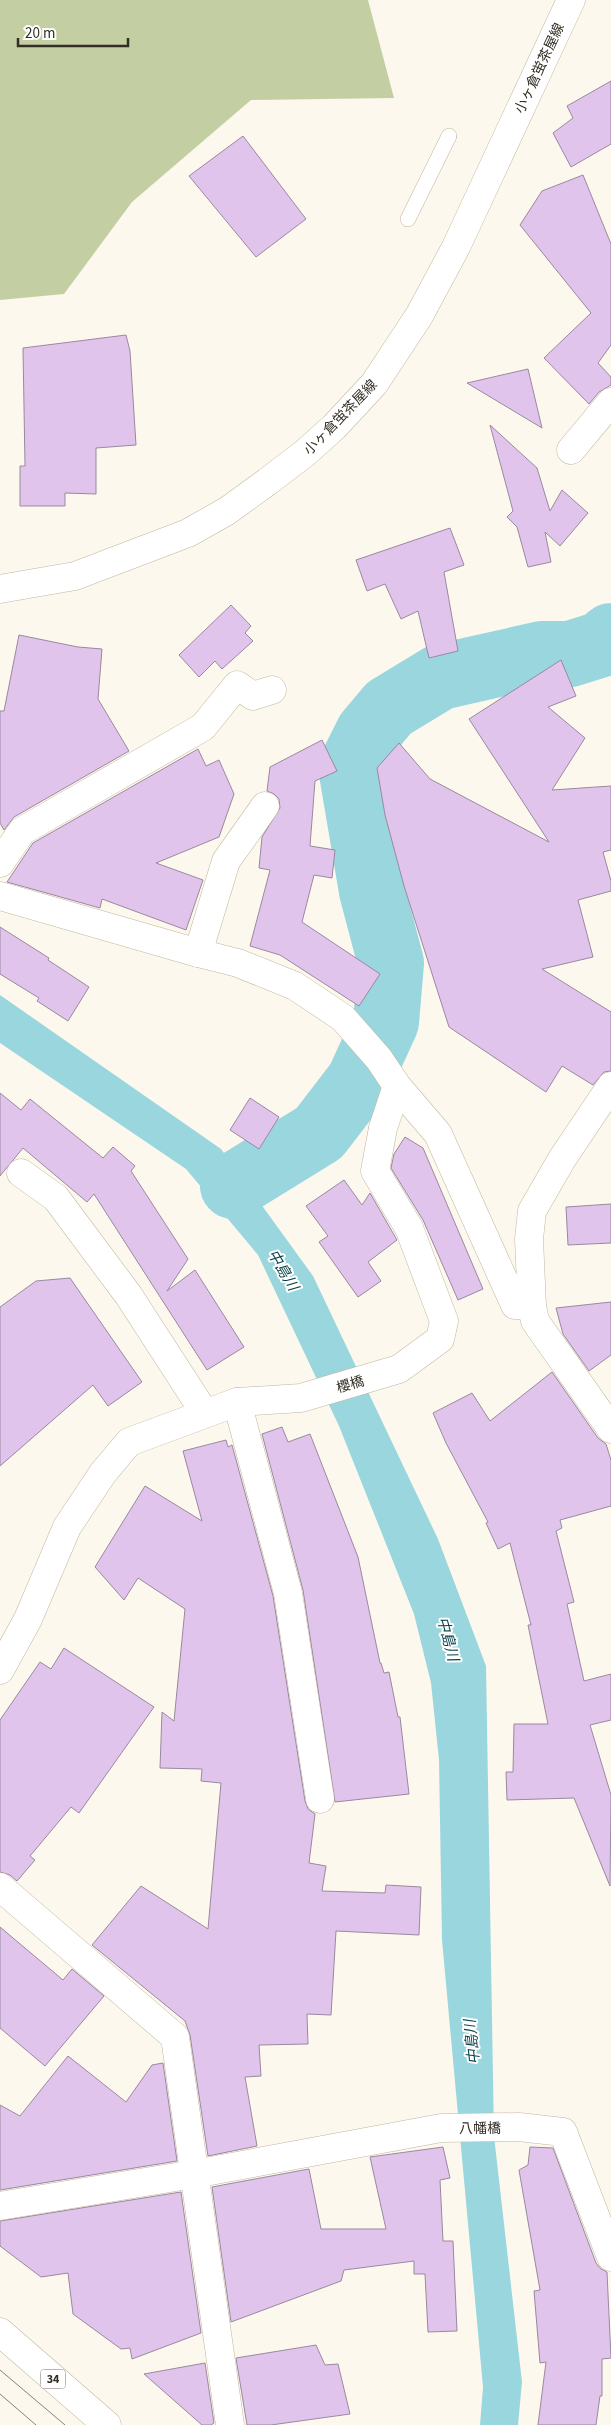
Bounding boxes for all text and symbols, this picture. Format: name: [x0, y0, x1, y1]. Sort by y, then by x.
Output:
scale bar: [18, 15, 128, 47]
street label: 小ヶ倉蛍茶屋線: [510, 20, 570, 117]
text: 20 m: [25, 23, 55, 44]
street label: 小ヶ倉蛍茶屋線: [299, 376, 382, 460]
water label: 中島川: [262, 1246, 304, 1297]
street label: 櫻橋: [334, 1371, 366, 1398]
water label: 中島川: [432, 1615, 464, 1666]
water label: 中島川: [459, 2016, 485, 2065]
street label: 八幡橋: [459, 2119, 501, 2139]
road number: 34: [40, 2370, 66, 2388]

